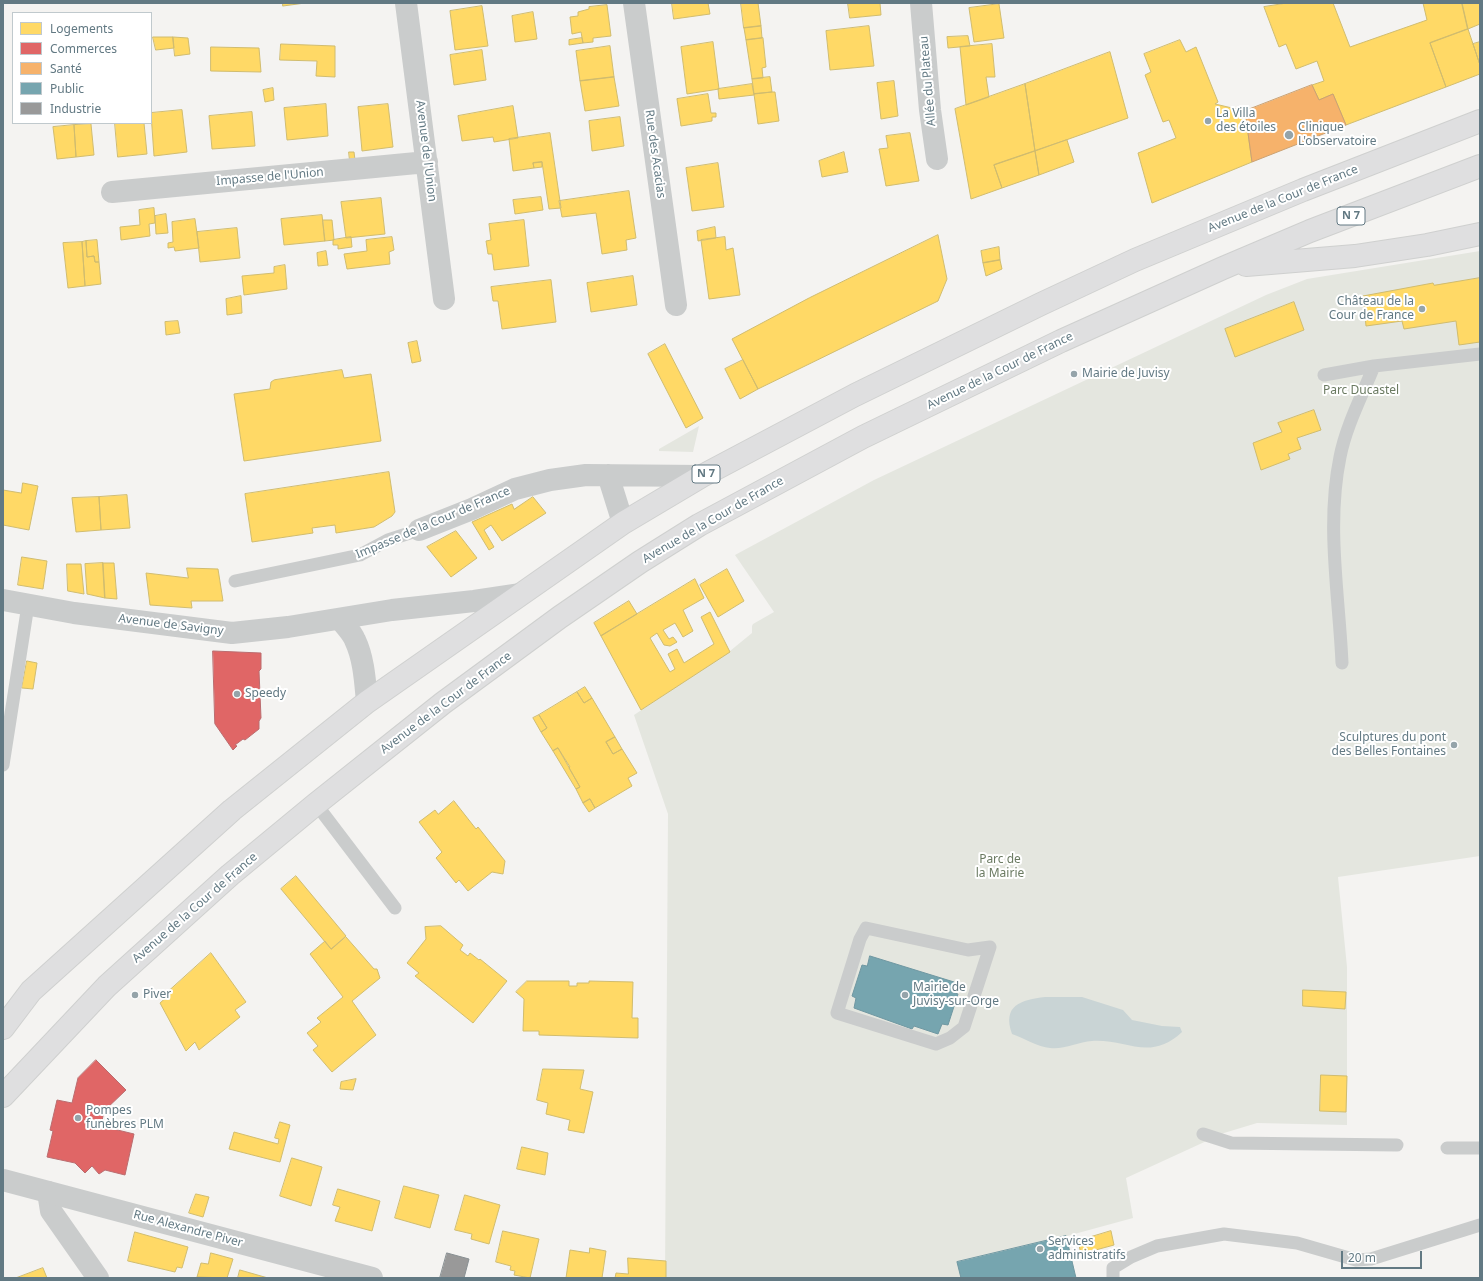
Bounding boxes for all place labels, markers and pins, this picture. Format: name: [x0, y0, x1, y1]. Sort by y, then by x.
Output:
place label: La Villa des étoiles: [1216, 107, 1276, 135]
marker: La Villa des étoiles: [1203, 116, 1213, 126]
place label: Clinique L'observatoire: [1298, 121, 1376, 149]
marker: Clinique L'observatoire: [1283, 129, 1295, 141]
place label: Château de la Cour de France: [1329, 295, 1414, 323]
marker: Château de la Cour de France: [1417, 304, 1427, 314]
place label: Mairie de Juvisy: [1082, 367, 1170, 381]
marker: Mairie de Juvisy: [1069, 369, 1079, 379]
place label: Speedy: [245, 687, 286, 701]
marker: Speedy: [232, 689, 242, 699]
place label: Sculptures du pont des Belles Fontaines: [1332, 731, 1446, 759]
marker: Sculptures du pont des Belles Fontaines: [1449, 740, 1459, 750]
place label: Mairie de Juvisy-sur-Orge: [913, 981, 999, 1009]
place label: Piver: [143, 988, 171, 1002]
marker: Piver: [130, 990, 140, 1000]
marker: Mairie de Juvisy-sur-Orge: [900, 990, 910, 1000]
place label: Pompes funèbres PLM: [86, 1104, 164, 1132]
marker: Pompes funèbres PLM: [73, 1113, 83, 1123]
place label: Services administratifs: [1048, 1235, 1126, 1263]
marker: Services administratifs: [1035, 1244, 1045, 1254]

